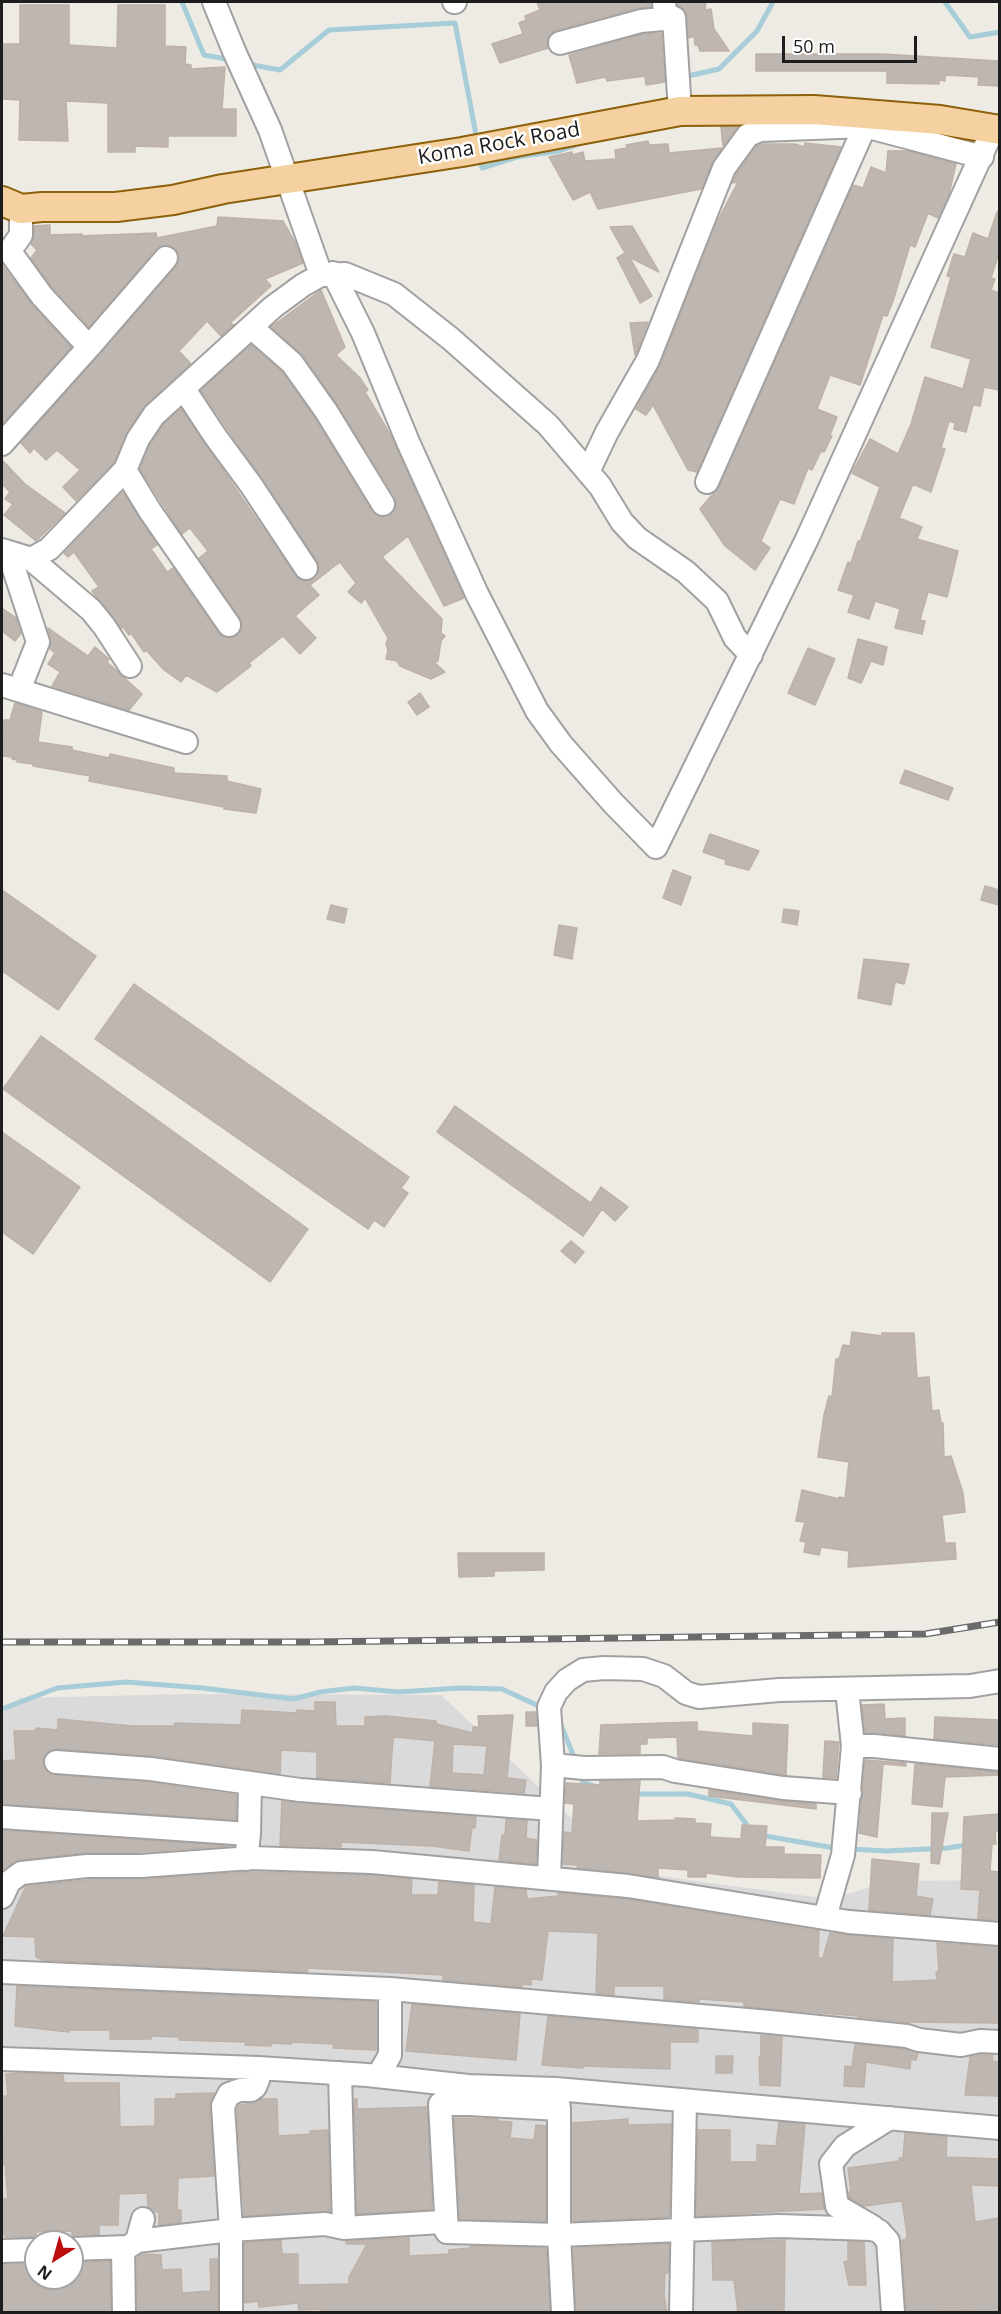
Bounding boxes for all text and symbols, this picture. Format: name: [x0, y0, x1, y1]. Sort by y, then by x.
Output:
scale bar: [785, 24, 920, 62]
text: 50 m: [793, 34, 835, 58]
street label: Koma Rock Road: [416, 117, 582, 171]
north arrow: [24, 2230, 84, 2290]
text: N: [33, 2260, 56, 2285]

